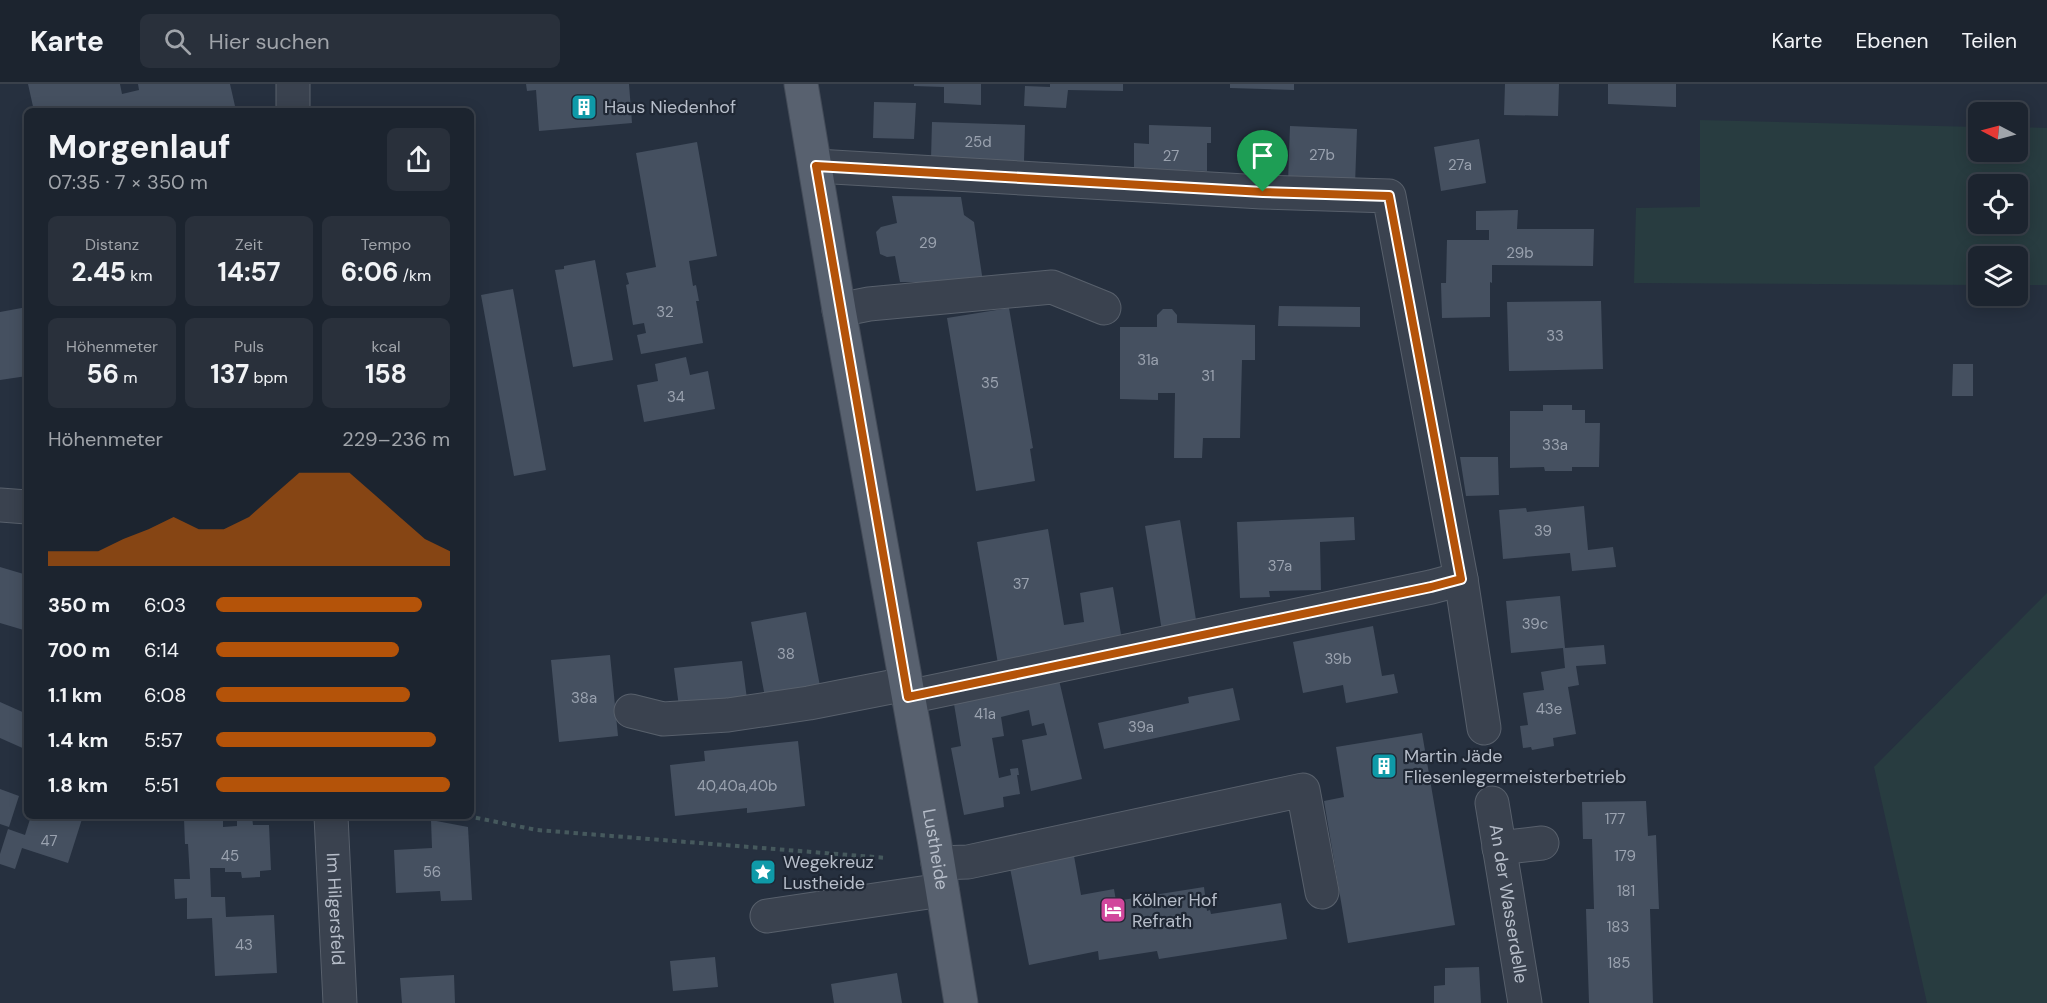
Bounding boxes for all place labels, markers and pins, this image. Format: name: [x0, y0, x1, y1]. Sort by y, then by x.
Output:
building icon: Haus Niedenhof: [569, 92, 599, 122]
place label: Haus Niedenhof: [604, 95, 736, 119]
pin: [1237, 130, 1288, 192]
place label: Martin Jäde Fliesenlegermeisterbetrieb: [1404, 744, 1626, 789]
building icon: Martin Jäde Fliesenlegermeisterbetrieb: [1369, 751, 1399, 781]
place label: Wegekreuz Lustheide: [783, 850, 874, 895]
place icon: Wegekreuz Lustheide: [748, 857, 778, 887]
place label: Kölner Hof Refrath: [1132, 888, 1218, 933]
hotel icon: Kölner Hof Refrath: [1098, 895, 1128, 925]

